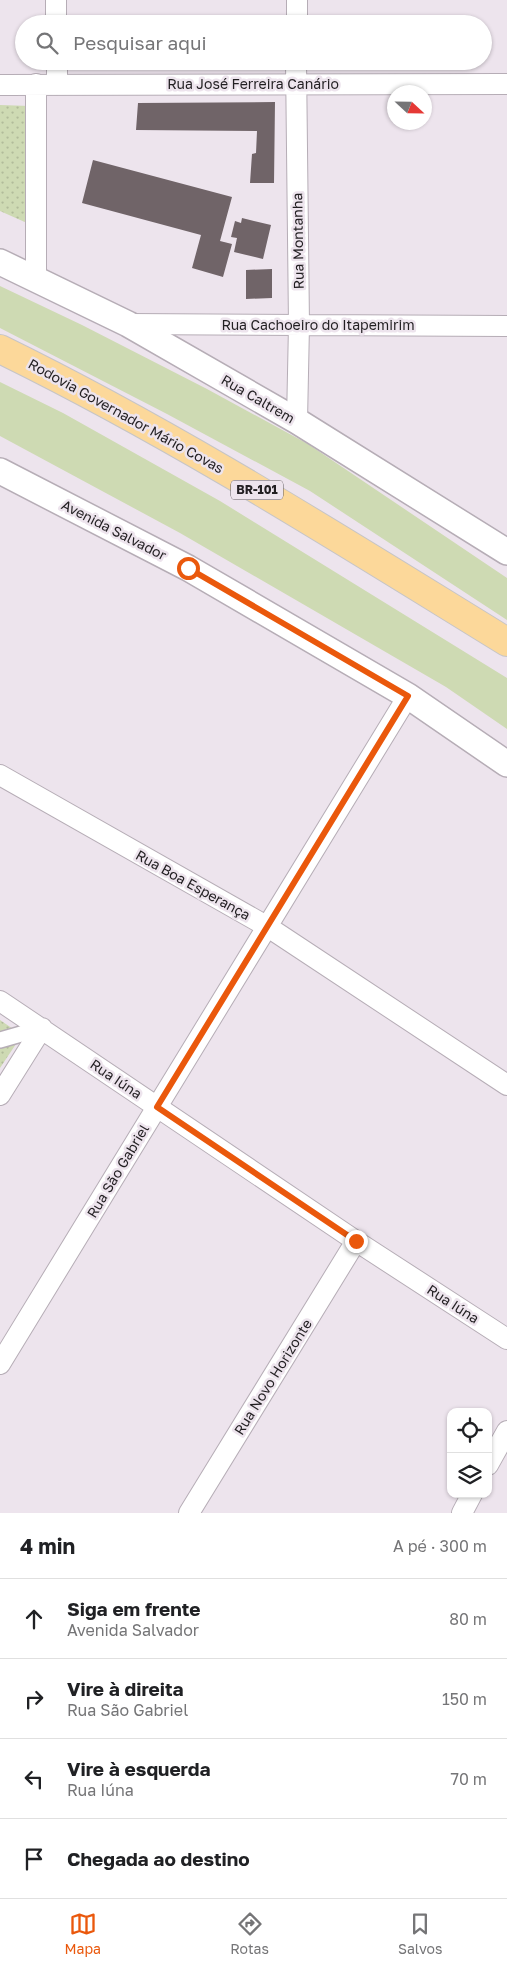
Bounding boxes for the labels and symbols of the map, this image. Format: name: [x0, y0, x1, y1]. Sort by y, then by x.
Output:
street label: Rua José Ferreira Canário: [167, 75, 339, 92]
north arrow: [387, 85, 432, 130]
street label: Rua Montanha: [288, 193, 307, 289]
street label: Rua Cachoeiro do Itapemirim: [221, 316, 415, 333]
street label: Rodovia Governador Mário Covas: [26, 355, 227, 476]
street label: Rua Caltrem: [218, 371, 298, 426]
road number: BR-101: [231, 480, 283, 500]
street label: Avenida Salvador: [59, 496, 170, 564]
route start: [177, 557, 200, 580]
street label: Rua Boa Esperança: [133, 846, 254, 923]
street label: Rua Iúna: [87, 1055, 145, 1102]
street label: Rua São Gabriel: [83, 1121, 152, 1221]
route end: [345, 1230, 368, 1253]
street label: Rua Iúna: [424, 1281, 482, 1327]
street label: Rua Novo Horizonte: [230, 1316, 315, 1438]

